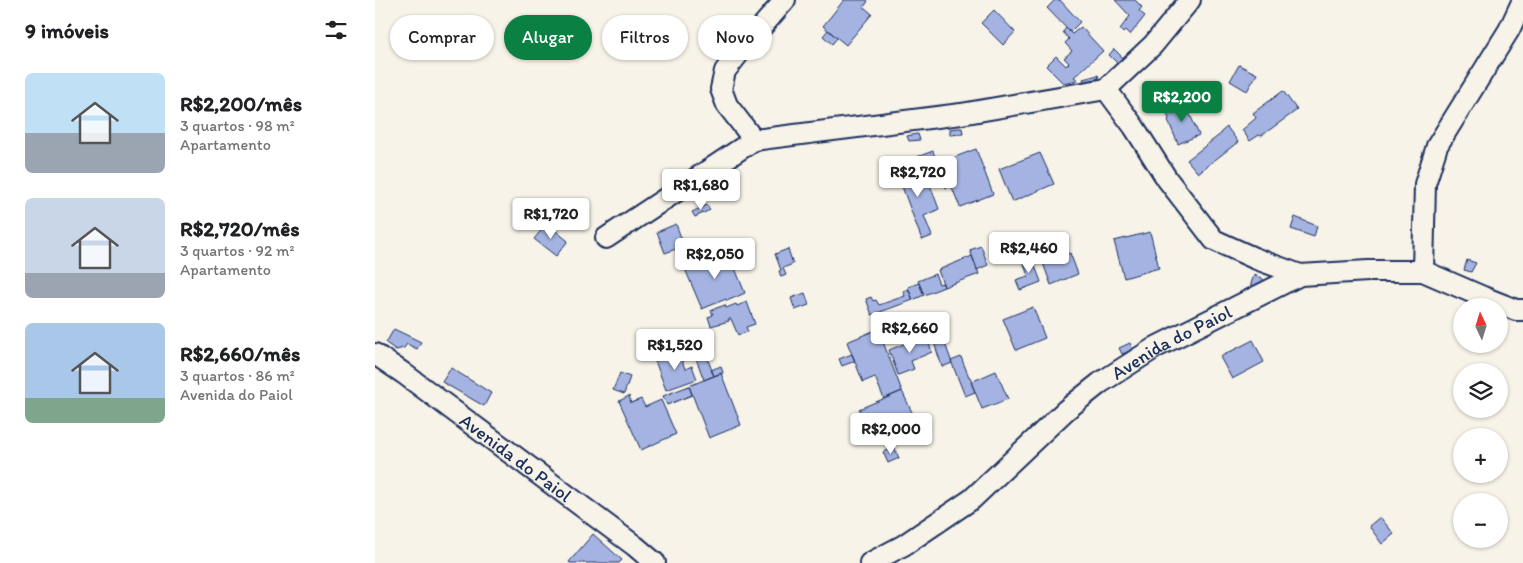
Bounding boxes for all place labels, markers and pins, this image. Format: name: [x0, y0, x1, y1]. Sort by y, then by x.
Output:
pin: R$2,200: [1136, 80, 1228, 123]
pin: R$2,720: [872, 156, 964, 198]
pin: R$1,680: [655, 168, 747, 211]
pin: R$1,720: [505, 198, 597, 240]
pin: R$2,460: [983, 232, 1075, 274]
pin: R$2,050: [669, 238, 761, 280]
pin: R$2,660: [864, 312, 956, 354]
pin: R$1,520: [629, 328, 721, 371]
pin: R$2,000: [845, 412, 937, 455]

